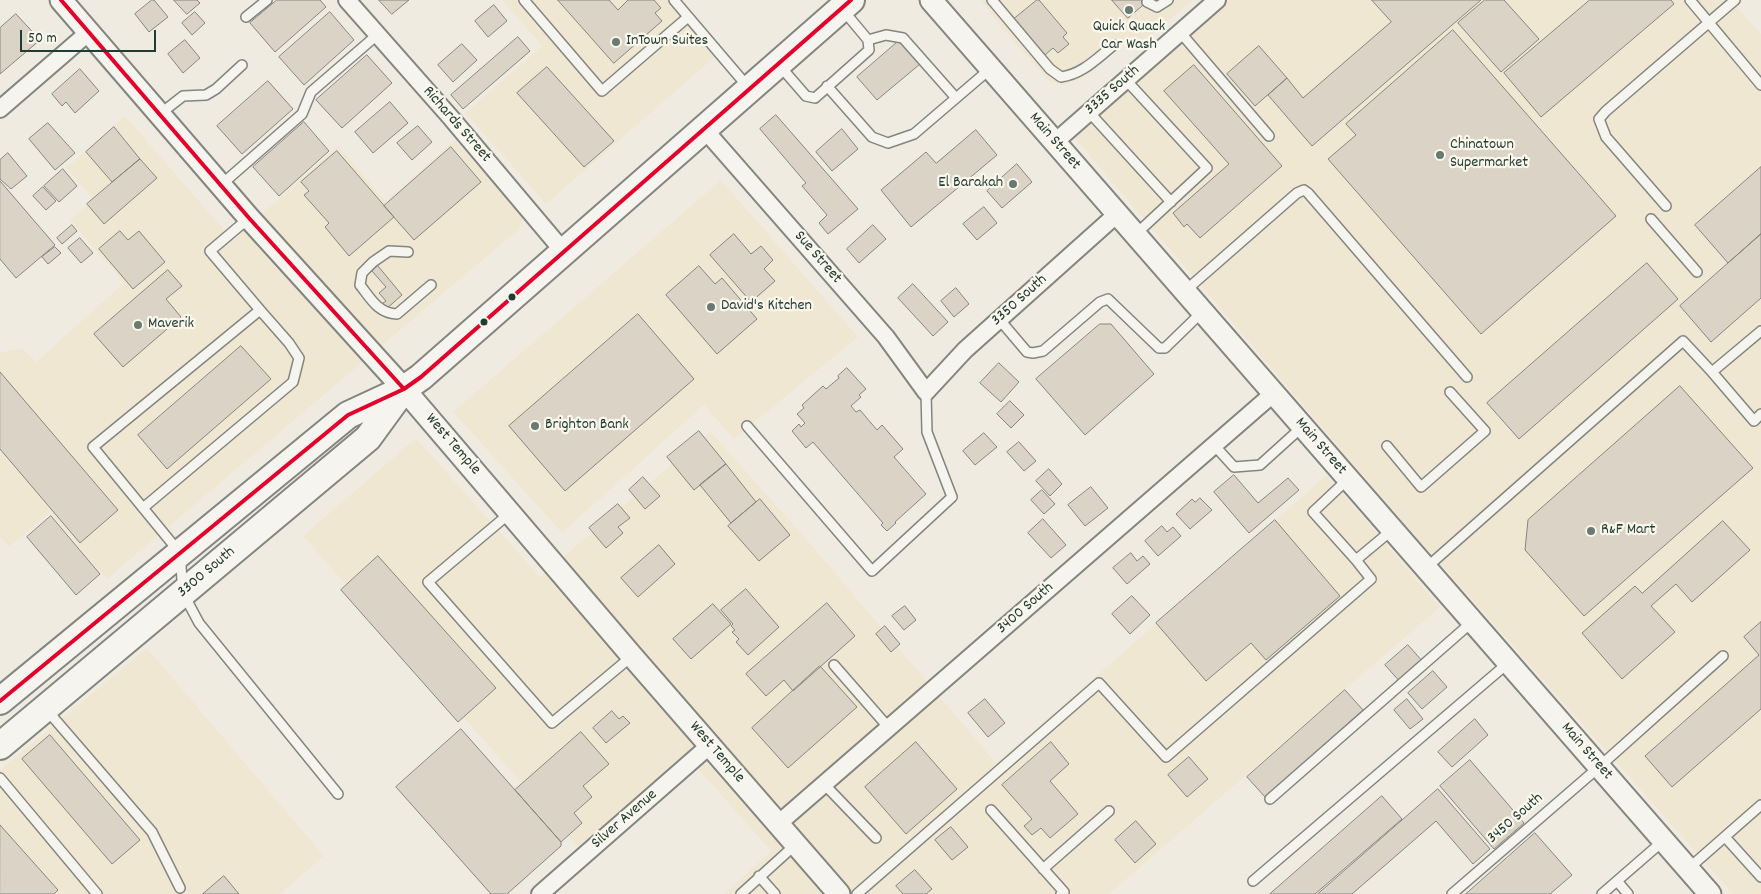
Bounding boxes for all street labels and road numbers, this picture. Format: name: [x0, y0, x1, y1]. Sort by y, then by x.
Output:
street label: 3335 South: [1082, 62, 1144, 120]
street label: Richards Street: [418, 83, 494, 167]
street label: Main Street: [1024, 109, 1084, 175]
street label: Sue Street: [789, 228, 845, 288]
street label: 3350 South: [988, 271, 1052, 331]
street label: West Temple: [420, 410, 484, 480]
street label: Main Street: [1290, 414, 1350, 480]
street label: 3300 South: [174, 543, 240, 603]
street label: 3400 South: [994, 579, 1058, 639]
street label: West Temple: [684, 718, 748, 788]
street label: Main Street: [1556, 719, 1616, 785]
street label: Silver Avenue: [588, 786, 662, 854]
street label: 3450 South: [1484, 790, 1548, 848]

